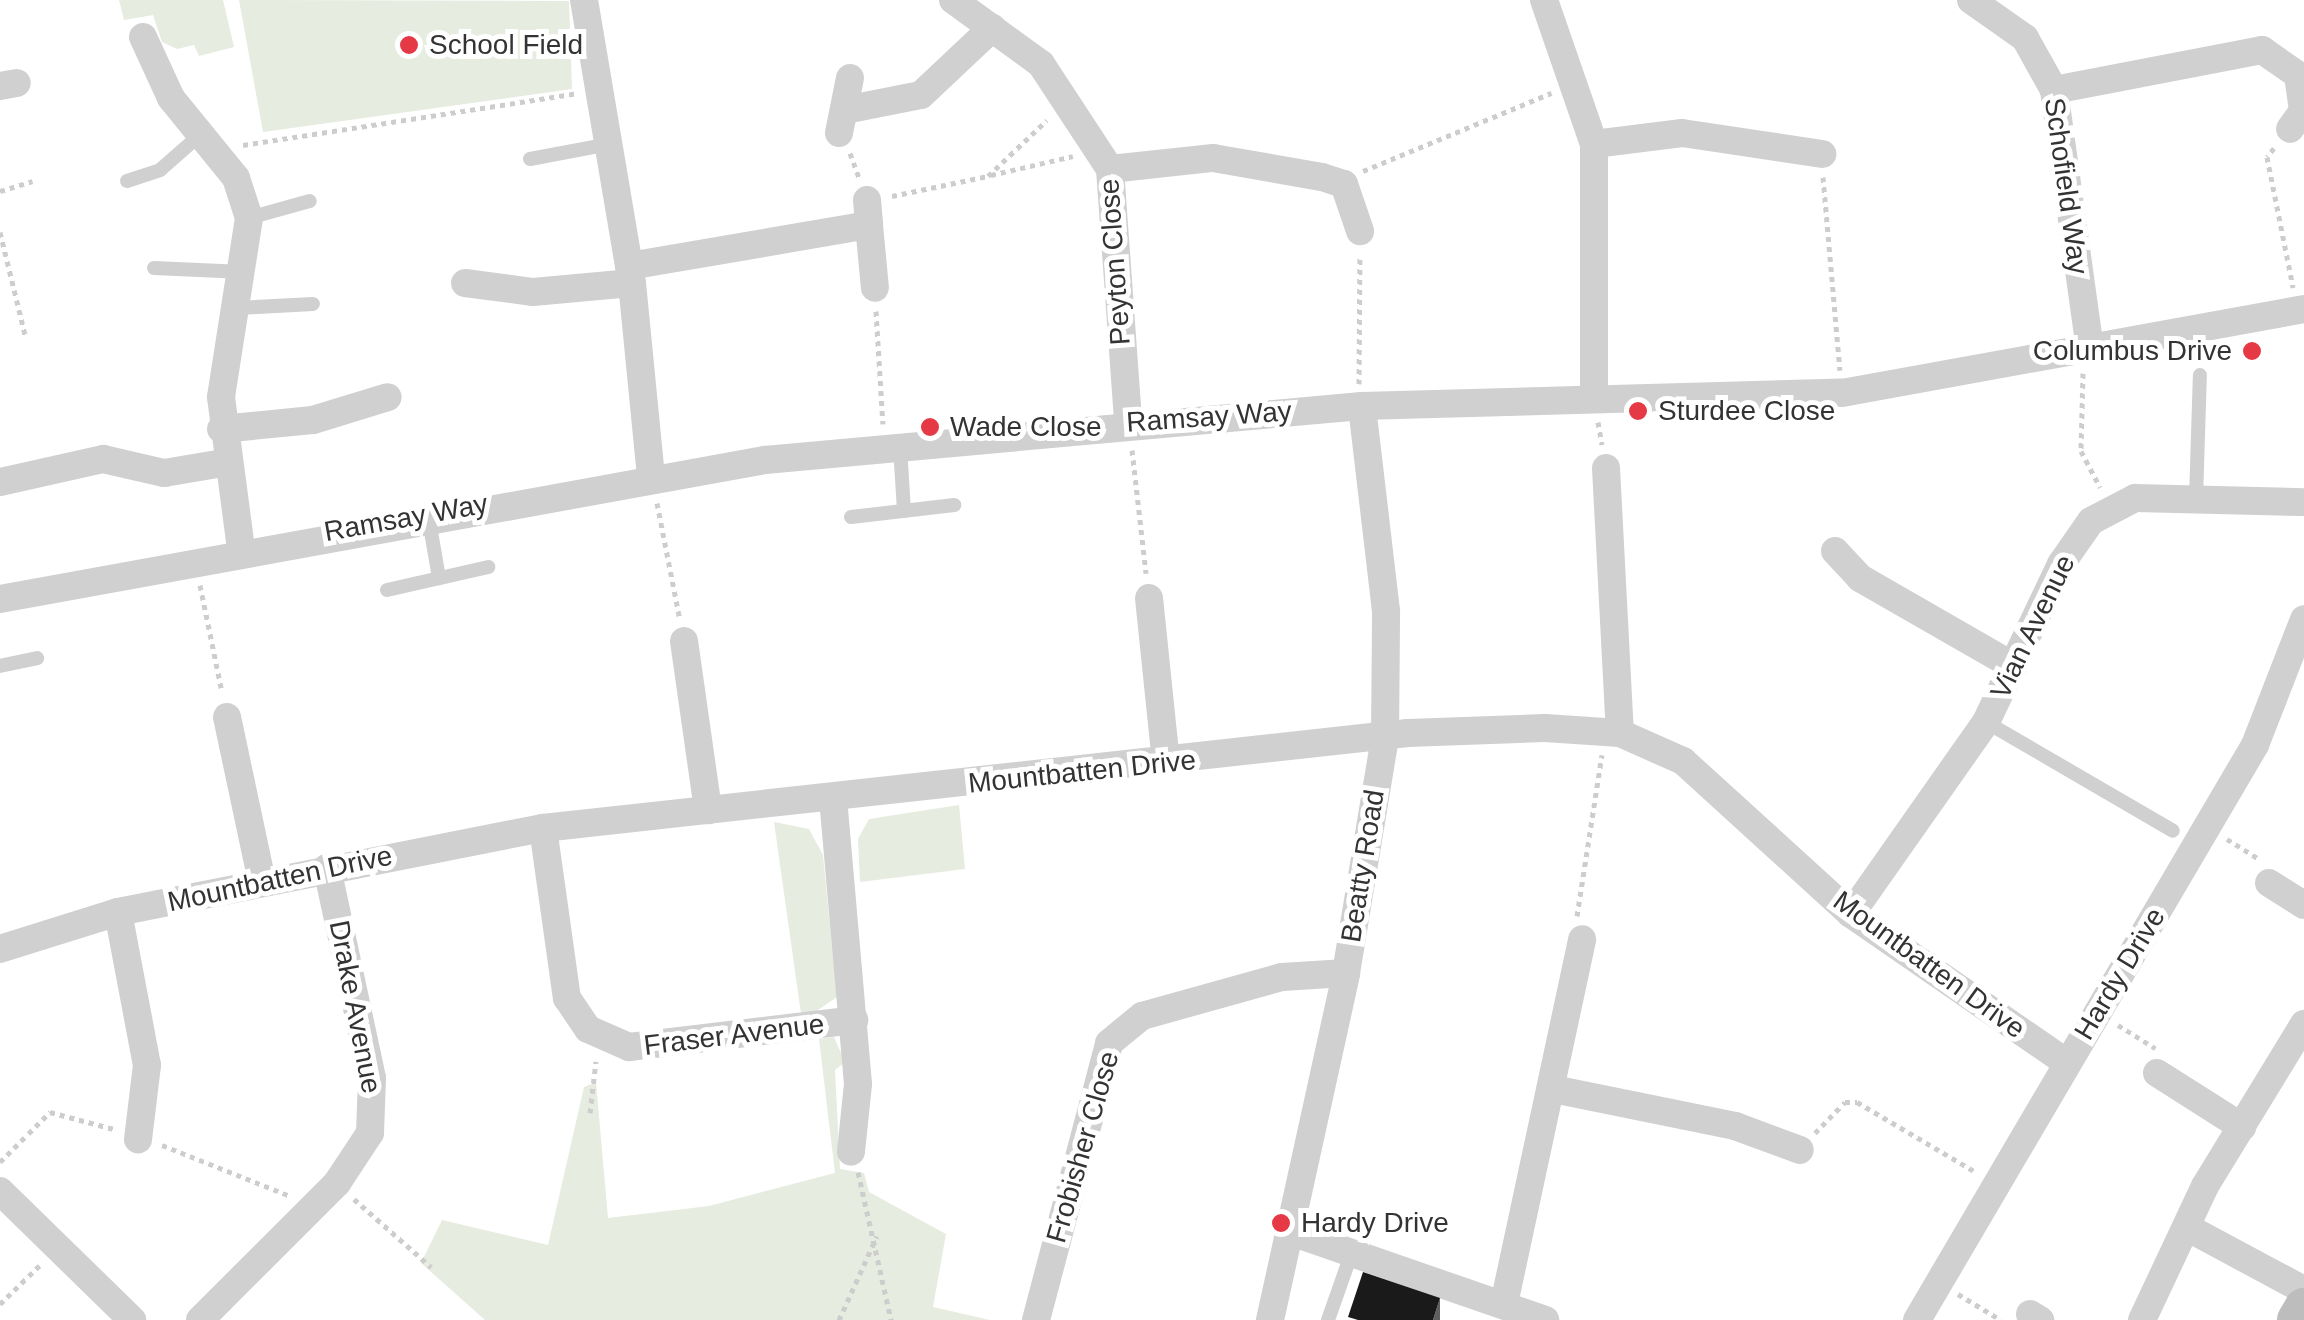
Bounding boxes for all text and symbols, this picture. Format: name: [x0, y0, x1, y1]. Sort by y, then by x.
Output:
place label: School Field: [429, 28, 583, 62]
marker: School Field: [398, 34, 420, 56]
street label: Schofield Way: [2037, 96, 2095, 276]
street label: Peyton Close: [1092, 178, 1138, 346]
place label: Columbus Drive: [2033, 334, 2232, 368]
marker: Columbus Drive: [2241, 340, 2263, 362]
street label: Ramsay Way: [1125, 394, 1293, 440]
place label: Sturdee Close: [1658, 394, 1835, 428]
marker: Sturdee Close: [1627, 400, 1649, 422]
place label: Wade Close: [950, 410, 1101, 444]
marker: Wade Close: [919, 416, 941, 438]
street label: Ramsay Way: [322, 487, 490, 549]
street label: Vian Avenue: [1983, 549, 2083, 705]
street label: Mountbatten Drive: [966, 743, 1198, 801]
street label: Beatty Road: [1334, 787, 1392, 945]
street label: Mountbatten Drive: [165, 839, 395, 919]
street label: Mountbatten Drive: [1827, 884, 2031, 1046]
street label: Hardy Drive: [2068, 902, 2172, 1046]
street label: Drake Avenue: [322, 917, 388, 1097]
street label: Fraser Avenue: [641, 1007, 827, 1063]
street label: Frobisher Close: [1040, 1047, 1126, 1247]
place label: Hardy Drive: [1301, 1206, 1449, 1240]
marker: Hardy Drive: [1270, 1212, 1292, 1234]

